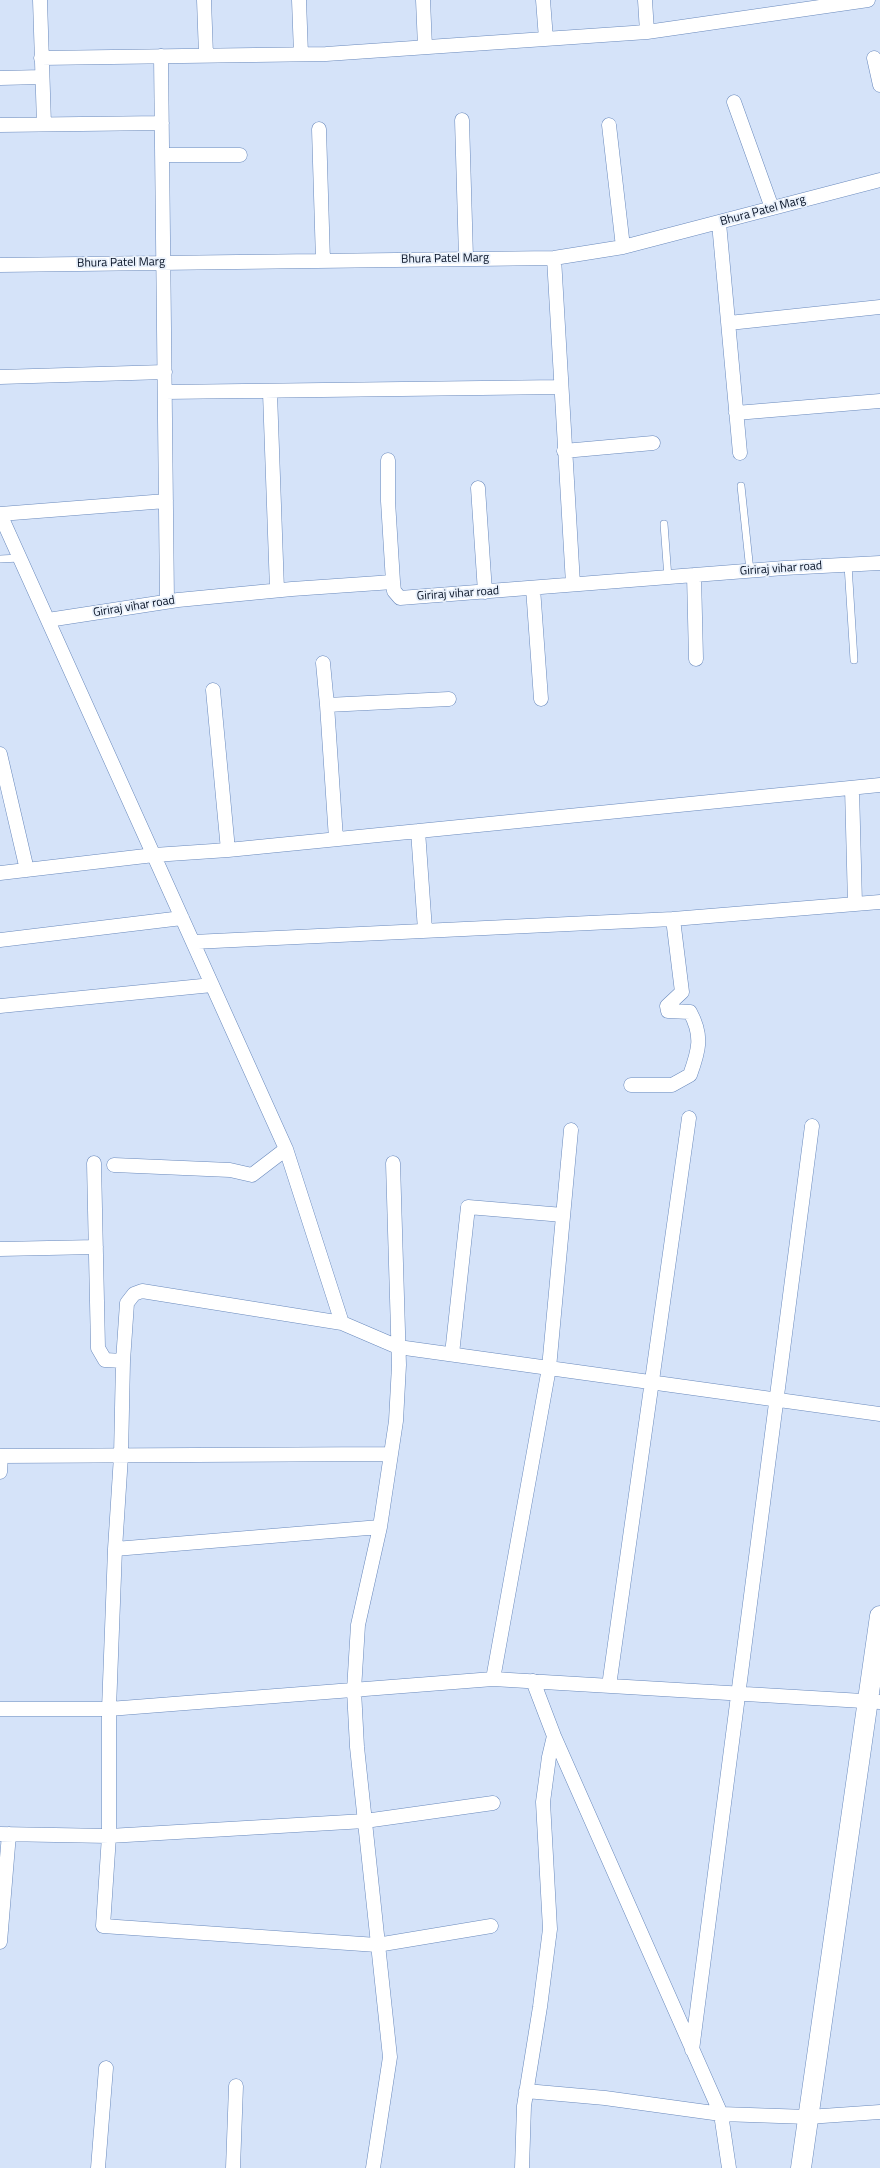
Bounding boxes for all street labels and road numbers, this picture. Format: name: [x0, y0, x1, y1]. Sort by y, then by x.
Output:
street label: Bhura Patel Marg: [719, 193, 807, 229]
street label: Bhura Patel Marg: [401, 251, 489, 267]
street label: Bhura Patel Marg: [77, 255, 165, 271]
street label: Giriraj vihar road: [739, 559, 823, 579]
street label: Giriraj vihar road: [416, 584, 500, 604]
street label: Giriraj vihar road: [92, 593, 176, 621]

